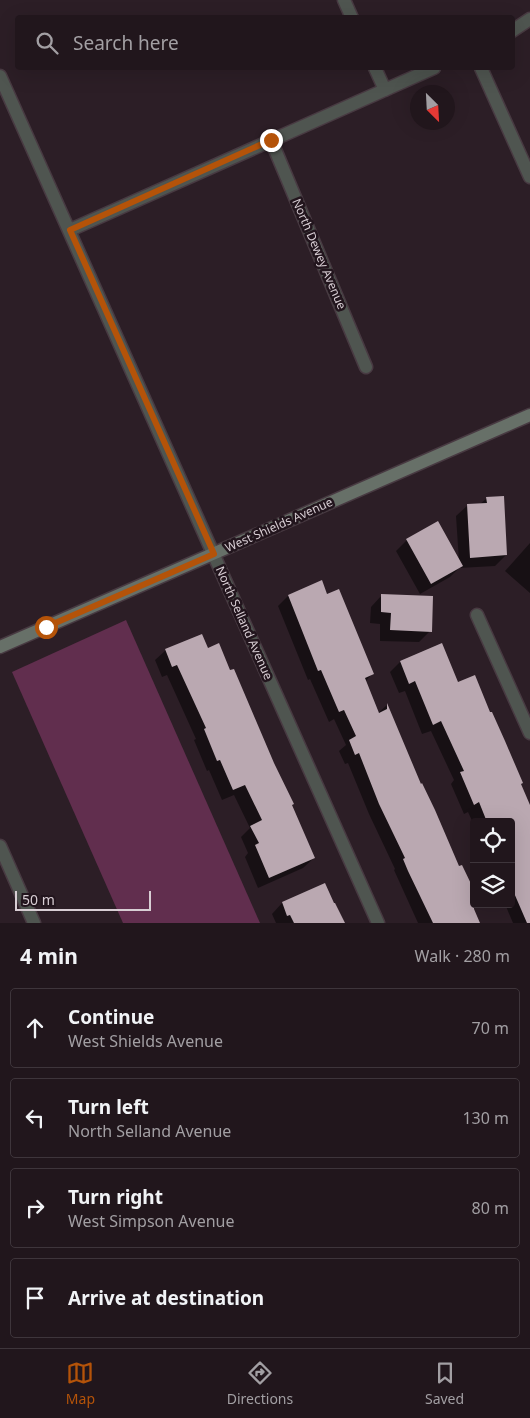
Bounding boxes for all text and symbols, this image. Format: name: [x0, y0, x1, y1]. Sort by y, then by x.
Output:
search box: [15, 15, 515, 70]
icon: search: [33, 29, 61, 57]
text: Search here: [73, 30, 179, 56]
north arrow: [410, 85, 455, 130]
route end: [260, 129, 283, 152]
street label: North Dewey Avenue: [288, 196, 351, 312]
street label: West Shields Avenue: [222, 493, 336, 556]
street label: North Selland Avenue: [212, 563, 277, 682]
route start: [35, 616, 58, 639]
map controls: [470, 818, 515, 908]
button: locate: [470, 818, 515, 863]
button: layers: [470, 863, 515, 908]
scale bar: [15, 888, 151, 911]
text: 50 m: [22, 890, 55, 909]
text: 4 min: [20, 942, 78, 970]
text: Walk · 280 m: [415, 945, 510, 967]
text: Continue: [68, 1004, 154, 1030]
icon: ahead: [21, 1014, 49, 1042]
text: 70 m: [472, 1017, 509, 1039]
text: West Shields Avenue: [68, 1030, 223, 1052]
text: Turn left: [68, 1094, 149, 1120]
icon: left: [21, 1104, 49, 1132]
text: 130 m: [462, 1107, 509, 1129]
text: North Selland Avenue: [68, 1120, 231, 1142]
text: Turn right: [68, 1184, 163, 1210]
icon: right: [21, 1194, 49, 1222]
text: 80 m: [472, 1197, 509, 1219]
text: West Simpson Avenue: [68, 1210, 234, 1232]
icon: arrive: [21, 1284, 49, 1312]
text: Arrive at destination: [68, 1285, 264, 1311]
tab: Map: [66, 1359, 95, 1408]
tab: Directions: [227, 1359, 293, 1408]
tab: Saved: [425, 1359, 464, 1408]

